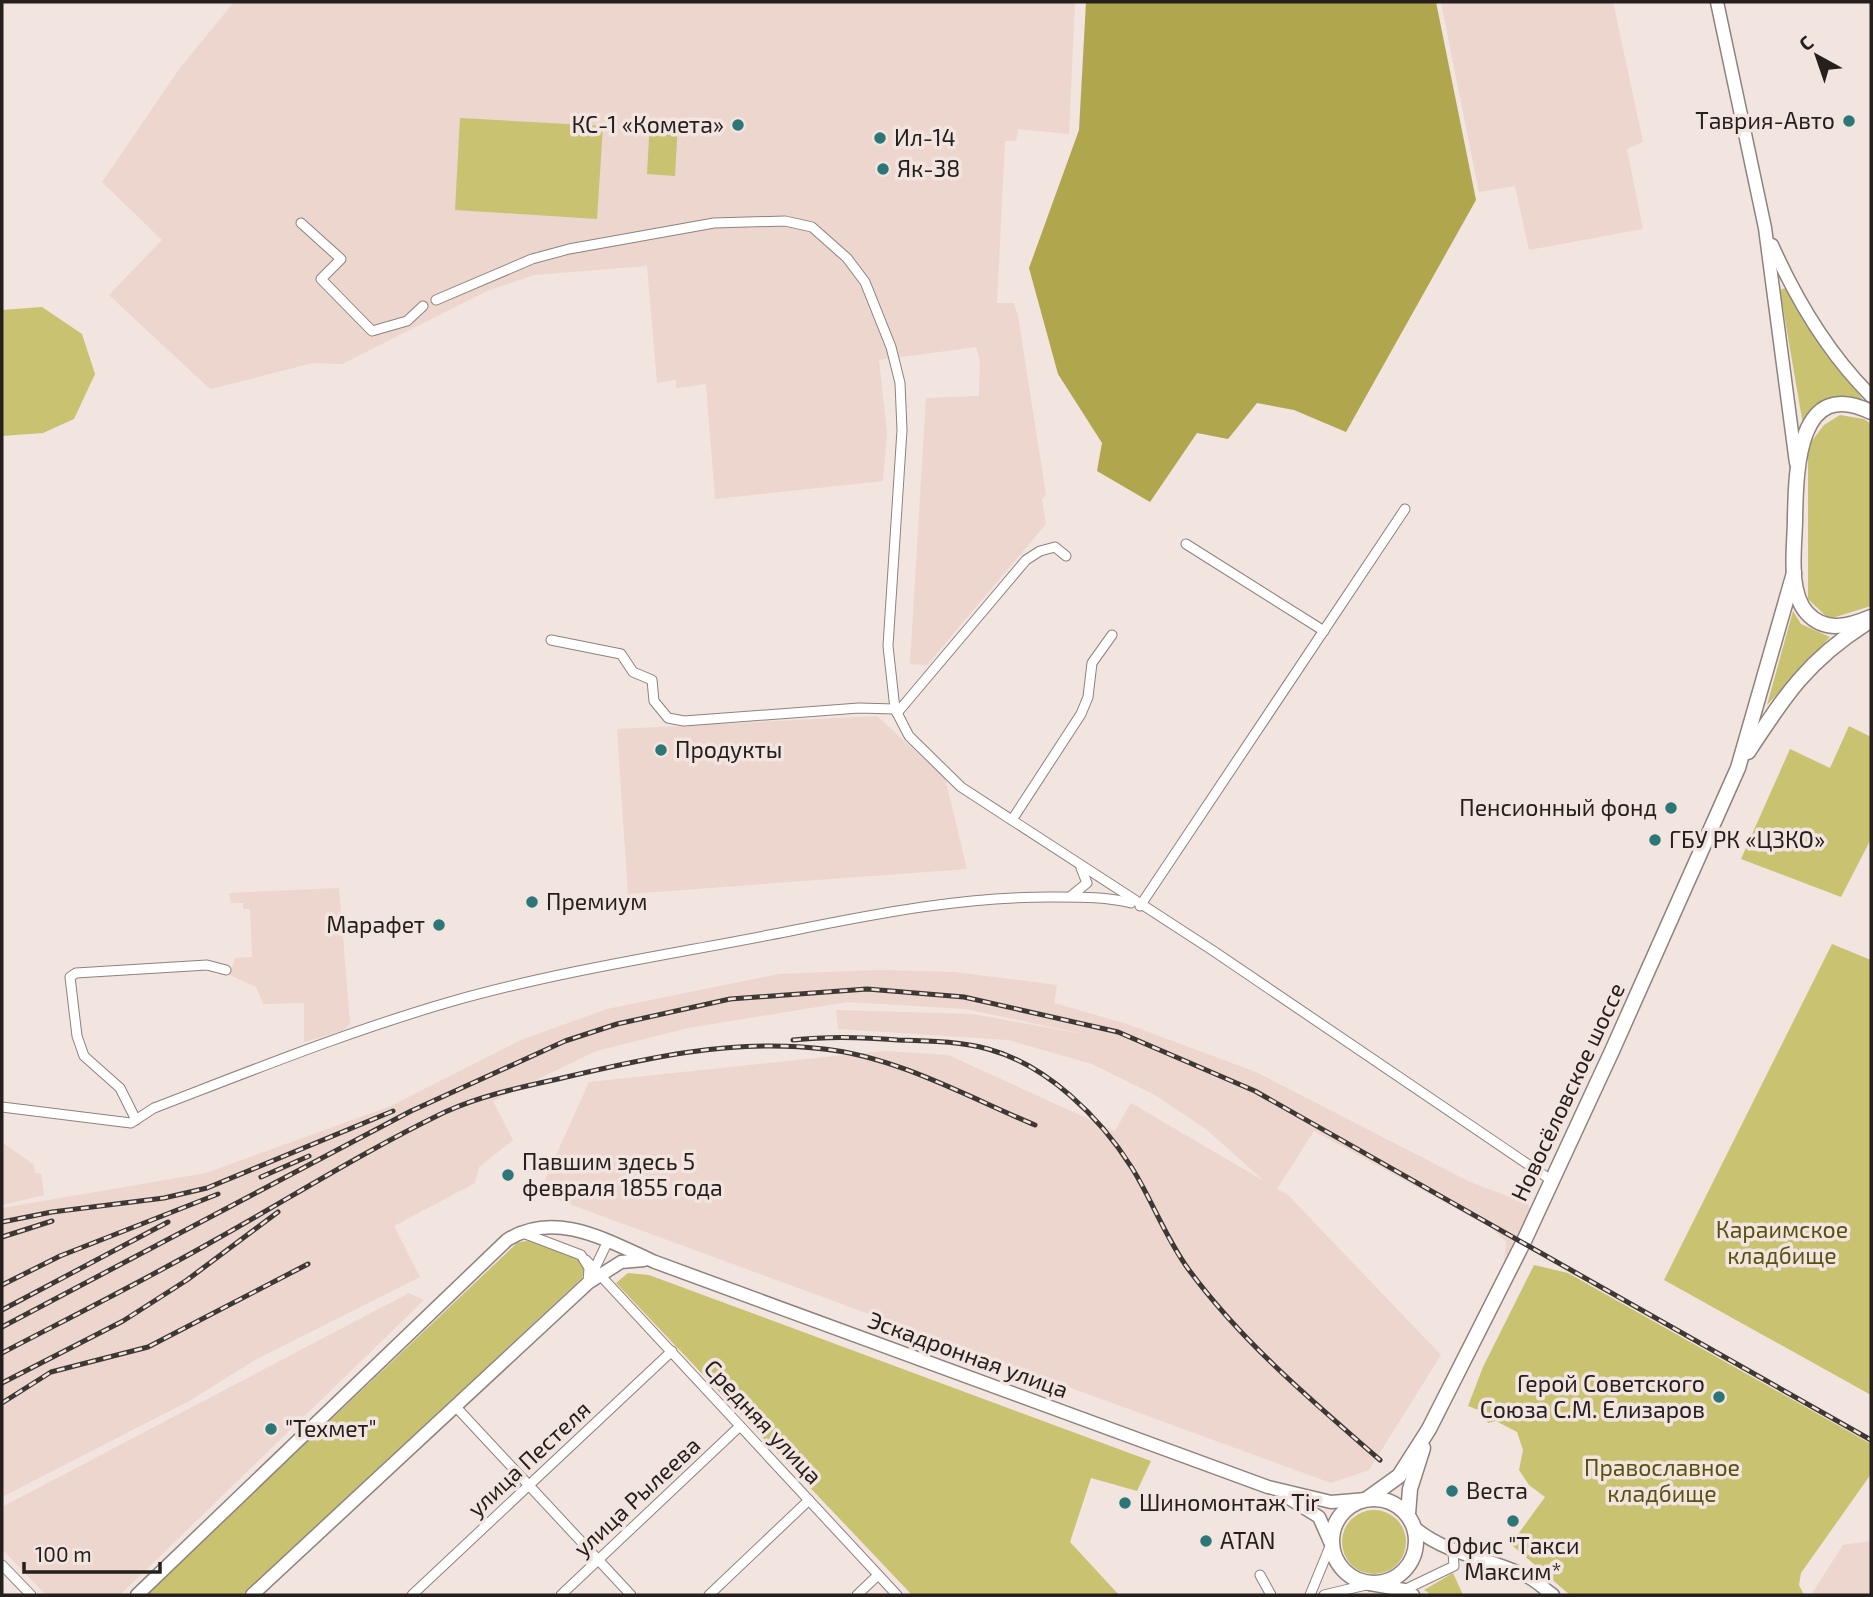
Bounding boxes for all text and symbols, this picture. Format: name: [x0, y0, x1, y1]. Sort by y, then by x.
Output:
north arrow: [1782, 21, 1852, 91]
text: С: [1794, 30, 1817, 55]
place label: Таврия-Авто: [1695, 106, 1835, 134]
place label: КС-1 «Комета»: [572, 110, 724, 138]
marker: Таврия-Авто: [1841, 113, 1857, 129]
marker: КС-1 «Комета»: [730, 117, 746, 133]
place label: Ил-14: [894, 123, 956, 151]
marker: Ил-14: [872, 130, 888, 146]
place label: Як-38: [897, 154, 960, 182]
marker: Як-38: [875, 161, 891, 177]
place label: Продукты: [675, 735, 782, 764]
marker: Продукты: [653, 742, 669, 758]
place label: Пенсионный фонд: [1459, 793, 1657, 821]
marker: Пенсионный фонд: [1663, 800, 1679, 816]
place label: ГБУ РК «ЦЗКО»: [1669, 825, 1825, 853]
marker: ГБУ РК «ЦЗКО»: [1647, 832, 1663, 848]
place label: Премиум: [546, 887, 647, 916]
marker: Премиум: [524, 894, 540, 910]
place label: Марафет: [326, 910, 425, 938]
marker: Марафет: [431, 917, 447, 933]
street label: Новосёловское шоссе: [1504, 978, 1630, 1205]
place label: Павшим здесь 5 февраля 1855 года: [522, 1147, 723, 1201]
marker: Павшим здесь 5 февраля 1855 года: [500, 1167, 516, 1183]
park label: Караимское кладбище: [1716, 1215, 1848, 1269]
street label: Эскадронная улица: [864, 1305, 1072, 1404]
street label: Средняя улица: [698, 1353, 829, 1490]
place label: Герой Советского Союза С.М. Елизаров: [1480, 1369, 1705, 1423]
marker: Герой Советского Союза С.М. Елизаров: [1711, 1389, 1727, 1405]
street label: улица Пестеля: [461, 1394, 596, 1523]
place label: "Техмет": [285, 1414, 377, 1442]
marker: "Техмет": [263, 1421, 279, 1437]
street label: улица Рылеева: [567, 1431, 706, 1563]
park label: Православное кладбище: [1584, 1453, 1740, 1507]
place label: Веста: [1466, 1476, 1528, 1504]
marker: Веста: [1444, 1483, 1460, 1499]
place label: Шиномонтаж Tir: [1139, 1488, 1320, 1516]
marker: Шиномонтаж Tir: [1117, 1495, 1133, 1511]
marker: Офис "Такси Максим*: [1505, 1513, 1521, 1529]
place label: ATAN: [1220, 1526, 1275, 1554]
scale bar: [24, 1530, 161, 1574]
place label: Офис "Такси Максим*: [1447, 1531, 1579, 1585]
marker: ATAN: [1198, 1533, 1214, 1549]
text: 100 m: [35, 1541, 92, 1566]

